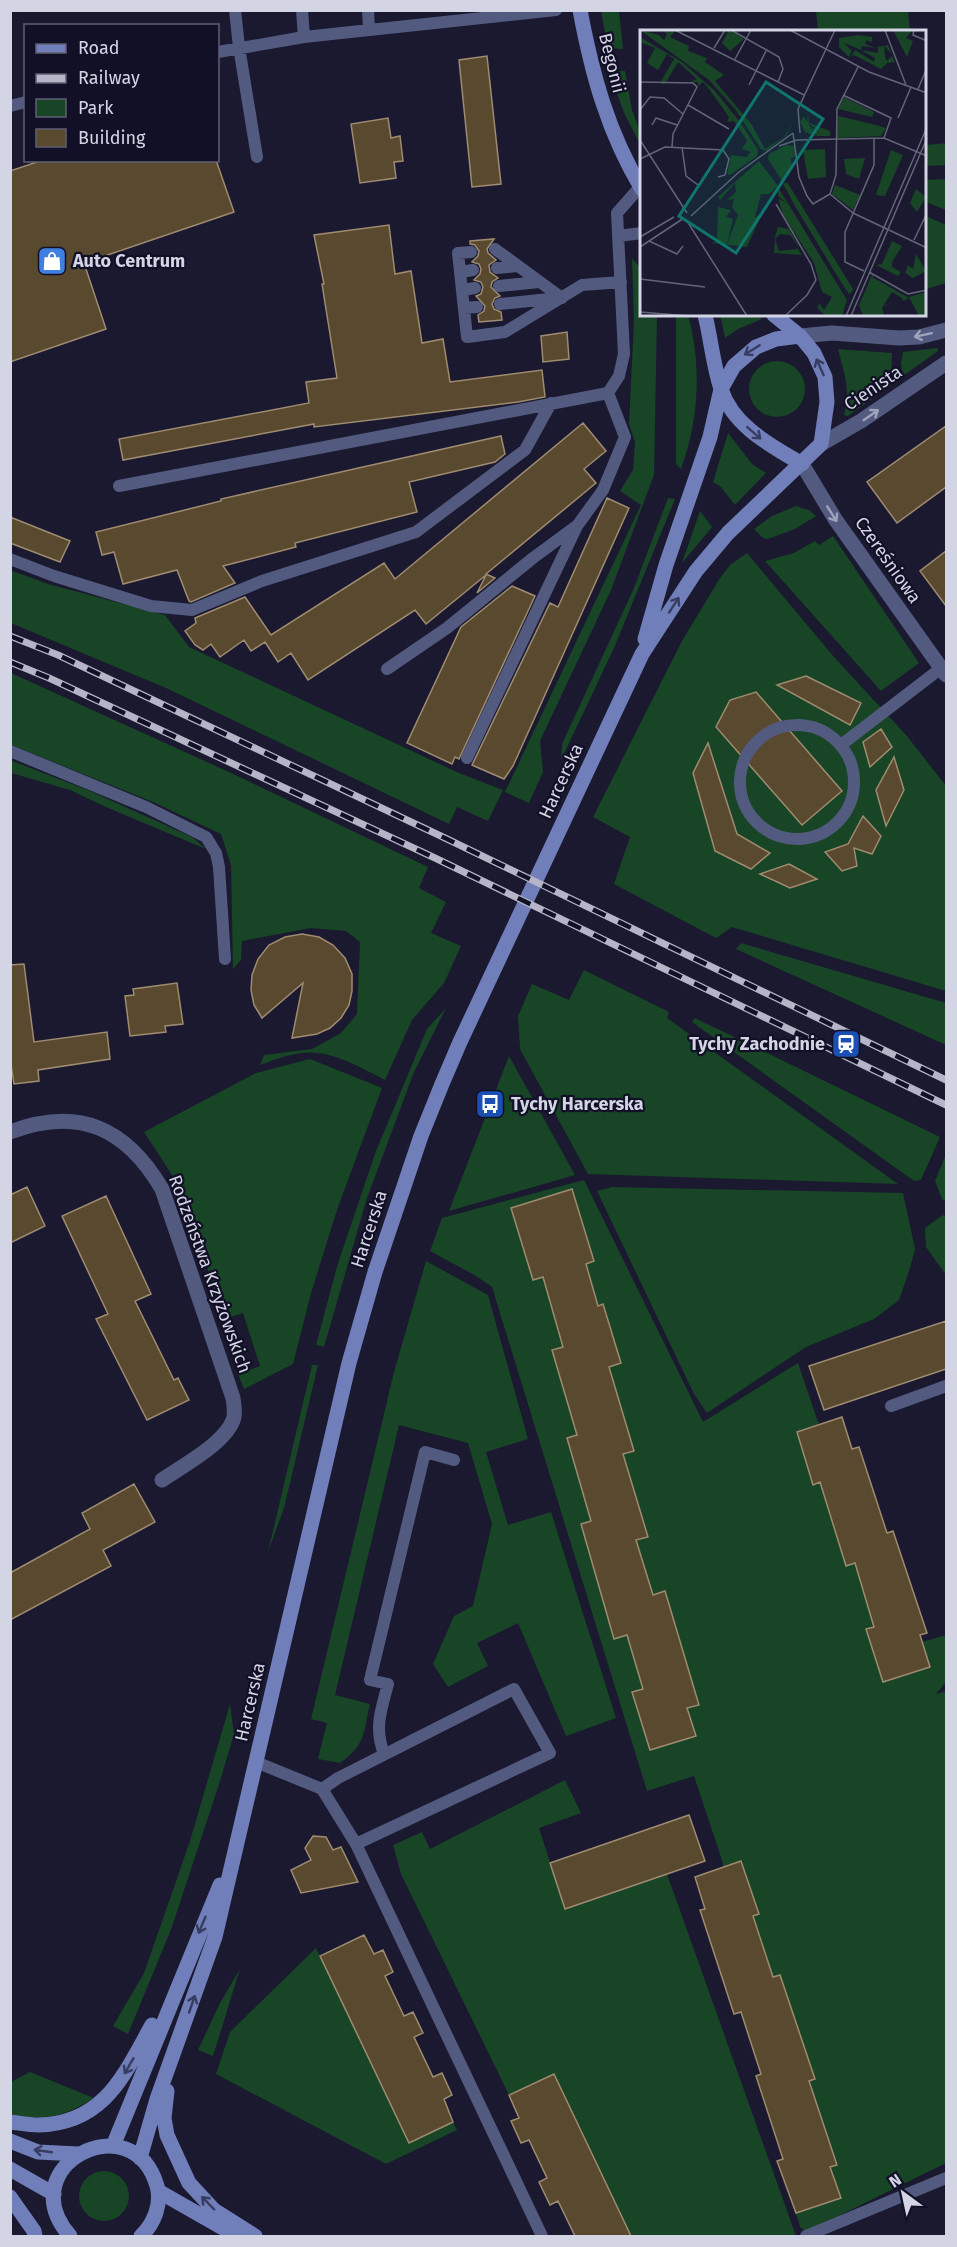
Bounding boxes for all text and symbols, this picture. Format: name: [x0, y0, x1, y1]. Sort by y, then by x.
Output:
legend: [24, 24, 219, 162]
inset map: [640, 30, 927, 316]
street label: Begonii: [594, 31, 630, 95]
text: Road: [78, 37, 120, 59]
text: Railway: [78, 67, 140, 89]
text: Park: [78, 97, 114, 119]
text: Building: [78, 127, 146, 149]
shop icon: Auto Centrum: [36, 245, 68, 277]
place label: Auto Centrum: [72, 250, 185, 272]
one-way arrow: [914, 330, 933, 341]
one-way arrow: [744, 344, 761, 357]
one-way arrow: [814, 358, 825, 376]
street label: Cienista: [840, 361, 906, 415]
one-way arrow: [863, 408, 879, 421]
one-way arrow: [746, 427, 762, 440]
one-way arrow: [827, 505, 839, 522]
street label: Czereśniowa: [850, 512, 926, 608]
one-way arrow: [668, 597, 680, 614]
street label: Harcerska: [534, 740, 588, 822]
station icon: Tychy Zachodnie: [830, 1028, 862, 1060]
place label: Tychy Zachodnie: [689, 1033, 825, 1055]
bus stop icon: Tychy Harcerska: [474, 1088, 506, 1120]
place label: Tychy Harcerska: [511, 1093, 644, 1115]
street label: Rodzeństwa Krzyżowskich: [164, 1172, 256, 1376]
street label: Harcerska: [346, 1187, 392, 1271]
street label: Harcerska: [230, 1660, 270, 1744]
one-way arrow: [196, 1915, 208, 1933]
one-way arrow: [187, 1995, 198, 2014]
one-way arrow: [123, 2056, 134, 2074]
one-way arrow: [34, 2146, 54, 2157]
north arrow: [873, 2163, 933, 2223]
text: N: [885, 2170, 905, 2192]
one-way arrow: [201, 2195, 215, 2210]

